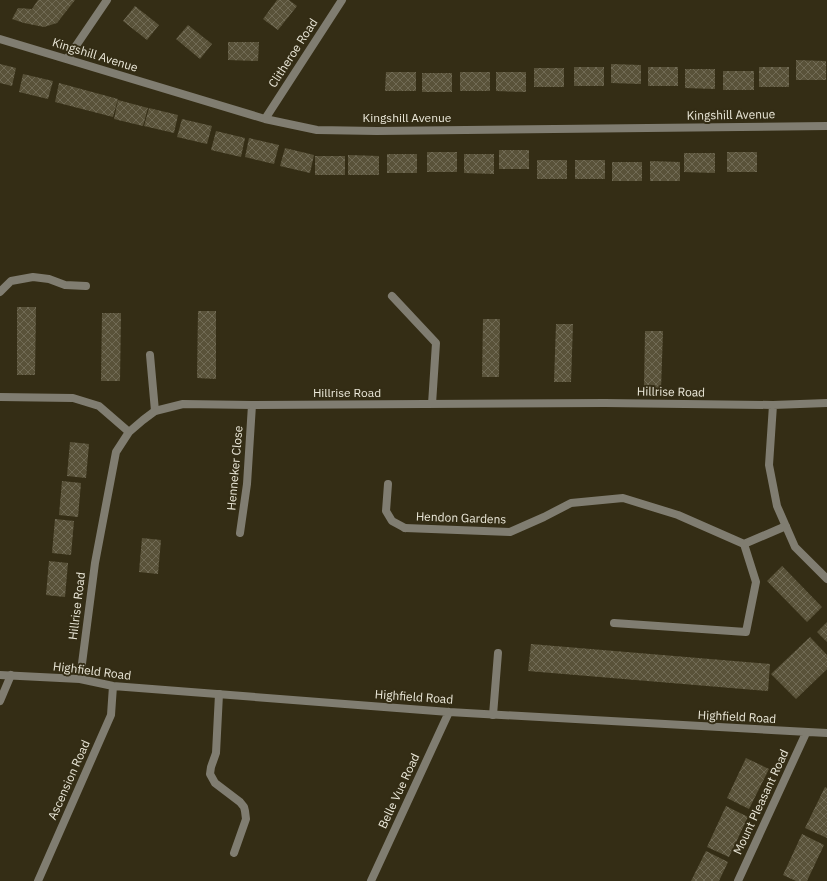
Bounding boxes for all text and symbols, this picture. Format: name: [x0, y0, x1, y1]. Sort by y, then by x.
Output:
street label: Clitheroe Road: [265, 15, 320, 90]
street label: Kingshill Avenue: [50, 34, 140, 75]
street label: Kingshill Avenue: [686, 106, 776, 123]
street label: Kingshill Avenue: [363, 110, 452, 125]
street label: Hillrise Road: [637, 383, 705, 400]
street label: Hillrise Road: [313, 385, 381, 400]
street label: Henneker Close: [223, 425, 246, 511]
street label: Hendon Gardens: [416, 508, 507, 527]
street label: Hillrise Road: [65, 571, 88, 641]
street label: Highfield Road: [52, 658, 132, 683]
street label: Highfield Road: [374, 686, 454, 707]
street label: Highfield Road: [697, 707, 777, 726]
street label: Ascension Road: [44, 738, 93, 822]
street label: Mount Pleasant Road: [730, 747, 792, 857]
street label: Belle Vue Road: [375, 751, 423, 831]

